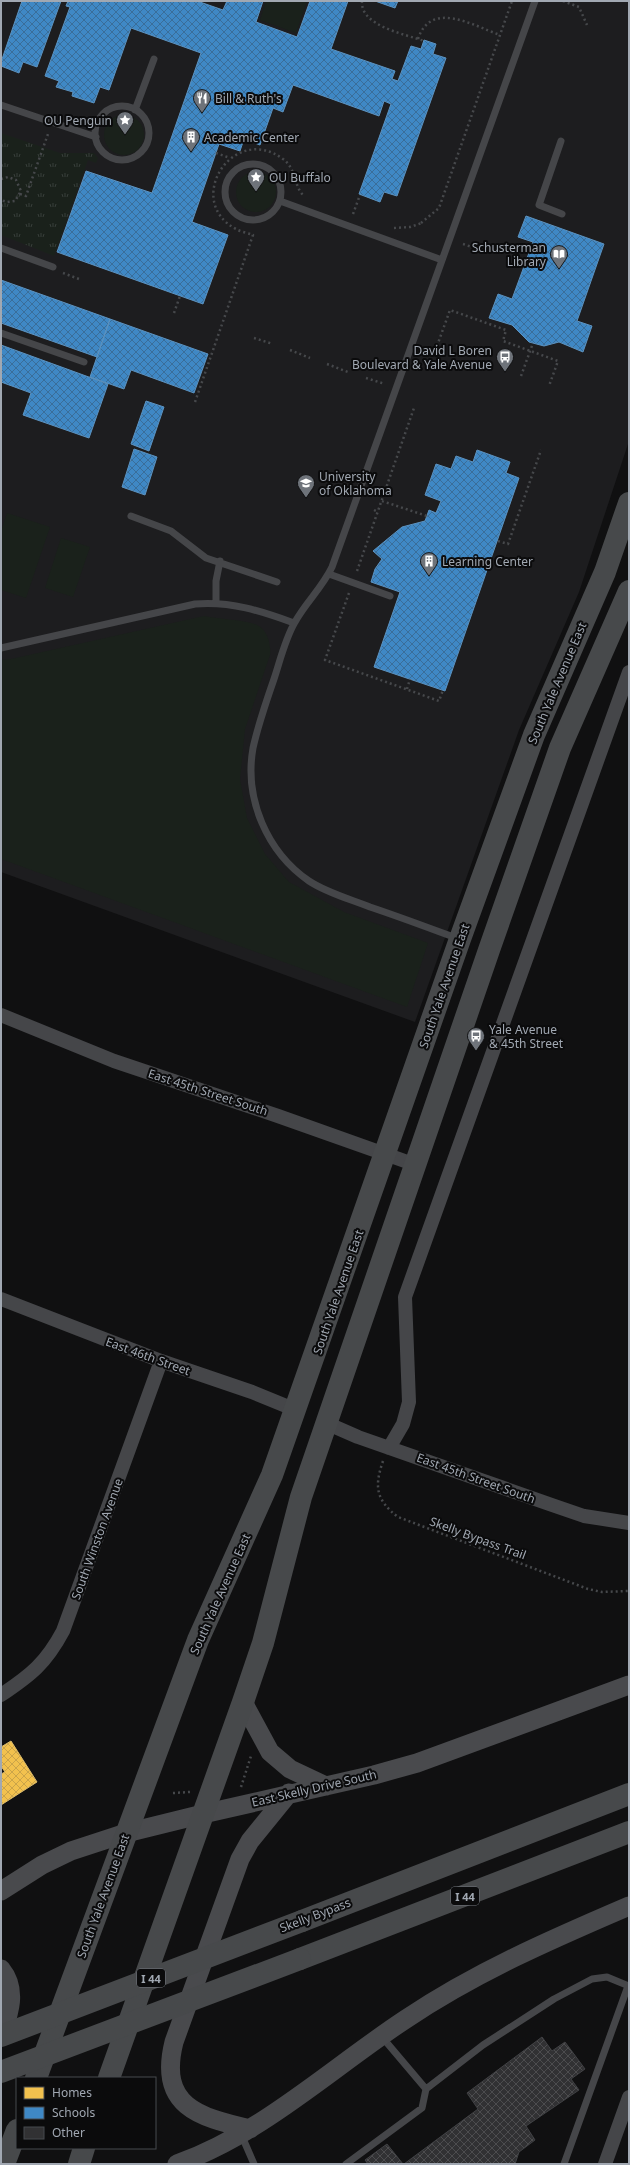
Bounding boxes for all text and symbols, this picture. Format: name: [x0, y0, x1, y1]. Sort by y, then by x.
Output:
restaurant icon: Bill & Ruth's: [192, 88, 212, 113]
place label: Bill & Ruth's: [215, 90, 282, 107]
place icon: OU Penguin: [115, 110, 135, 135]
place label: OU Penguin: [44, 112, 112, 129]
building icon: Academic Center: [181, 127, 201, 152]
place label: Academic Center: [204, 129, 299, 146]
place icon: OU Buffalo: [246, 167, 266, 192]
place label: OU Buffalo: [269, 169, 331, 186]
place label: Schusterman Library: [472, 239, 547, 270]
library icon: Schusterman Library: [549, 244, 569, 269]
place label: David L Boren Boulevard & Yale Avenue: [352, 342, 492, 373]
bus stop icon: David L Boren Boulevard & Yale Avenue: [495, 347, 515, 372]
place label: University of Oklahoma: [319, 468, 392, 499]
school or university icon: University of Oklahoma: [296, 473, 316, 498]
building icon: Learning Center: [419, 551, 439, 576]
place label: Learning Center: [442, 553, 533, 570]
street label: South Yale Avenue East: [524, 619, 591, 747]
street label: South Yale Avenue East: [415, 921, 474, 1051]
place label: Yale Avenue & 45th Street: [489, 1021, 564, 1052]
bus stop icon: Yale Avenue & 45th Street: [466, 1026, 486, 1051]
street label: East 45th Street South: [146, 1065, 270, 1119]
street label: South Yale Avenue East: [309, 1227, 368, 1357]
street label: East 46th Street: [103, 1333, 193, 1379]
street label: East 45th Street South: [414, 1449, 538, 1507]
street label: South Winston Avenue: [67, 1476, 127, 1602]
street label: Skelly Bypass Trail: [427, 1513, 529, 1563]
street label: South Yale Avenue East: [186, 1530, 255, 1657]
street label: East Skelly Drive South: [250, 1765, 378, 1811]
street label: South Yale Avenue East: [73, 1831, 134, 1960]
road number: I 44: [451, 1887, 479, 1905]
street label: Skelly Bypass: [277, 1894, 353, 1936]
road number: I 44: [137, 1969, 165, 1987]
legend: [16, 2077, 156, 2149]
text: Homes: [52, 2084, 92, 2101]
text: Schools: [52, 2104, 95, 2121]
text: Other: [52, 2124, 85, 2141]

